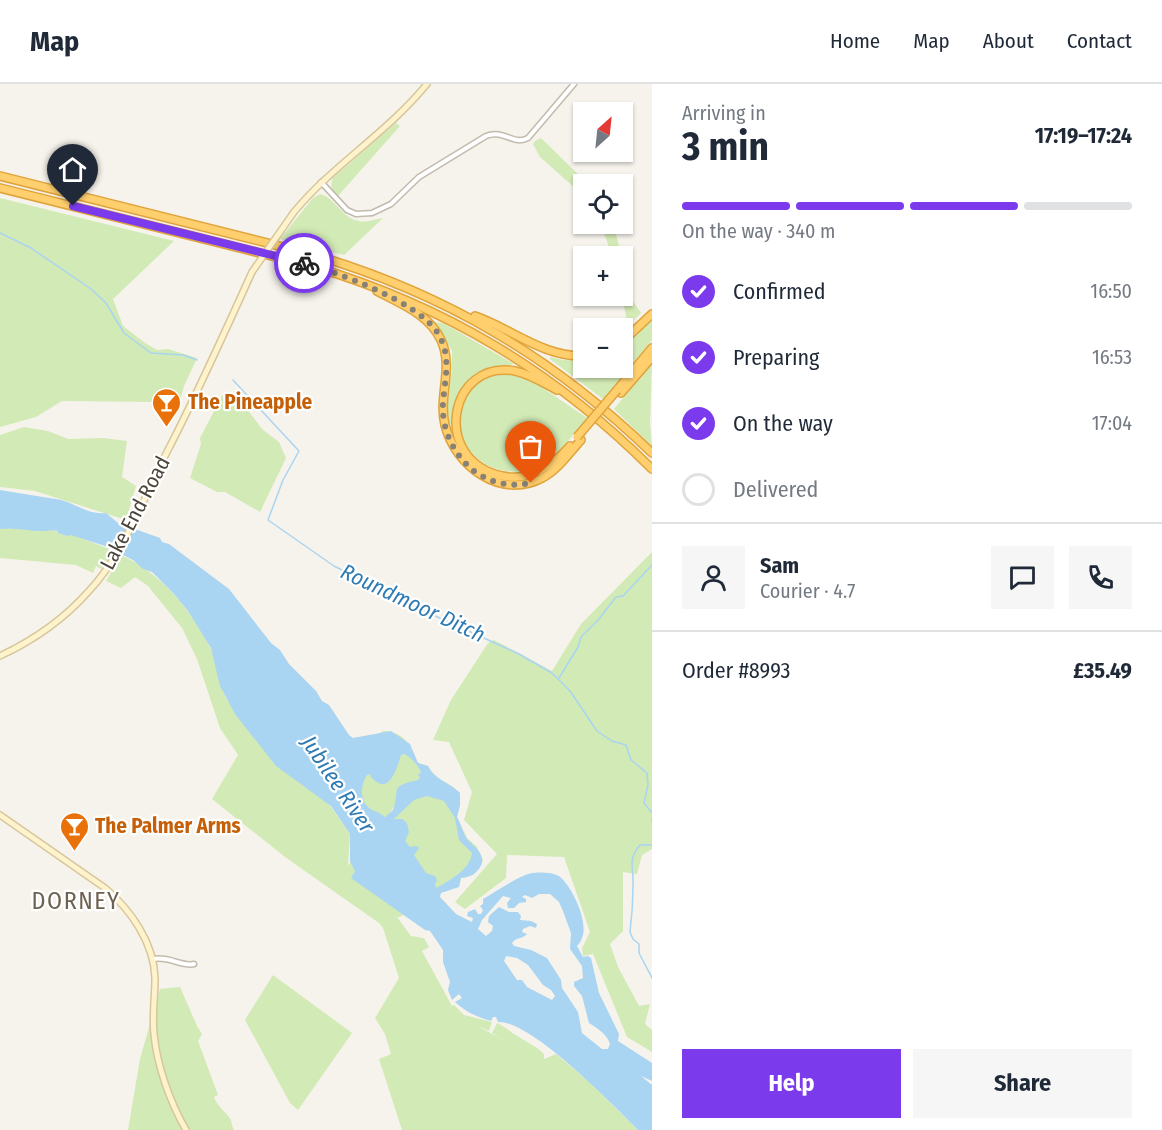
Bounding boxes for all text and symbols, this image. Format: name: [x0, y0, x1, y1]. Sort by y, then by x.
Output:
text: Map: [30, 25, 79, 58]
text: Home: [830, 28, 880, 54]
text: Map: [913, 28, 950, 54]
text: About: [983, 28, 1034, 54]
text: Contact: [1067, 28, 1132, 54]
text: Arriving in: [682, 101, 766, 125]
north arrow: [573, 102, 633, 162]
map controls: [573, 102, 633, 378]
text: 17:19–17:24: [1035, 122, 1132, 149]
text: 3 min: [682, 124, 769, 170]
pin: [47, 144, 98, 206]
icon: home: [56, 153, 89, 186]
button: locate: [573, 174, 633, 234]
text: On the way · 340 m: [682, 219, 835, 243]
courier: [274, 233, 334, 293]
button: +: [573, 246, 633, 306]
icon: bike: [288, 247, 321, 280]
icon: check: [682, 275, 715, 308]
text: Confirmed: [733, 278, 826, 305]
text: 16:50: [1090, 279, 1132, 303]
button: −: [573, 318, 633, 378]
icon: check: [682, 341, 715, 374]
text: Preparing: [733, 344, 819, 371]
text: 16:53: [1092, 345, 1132, 369]
bar icon: The Pineapple: [151, 386, 183, 428]
place label: The Pineapple: [188, 389, 313, 415]
icon: check: [682, 407, 715, 440]
text: On the way: [733, 410, 833, 437]
text: 17:04: [1092, 411, 1132, 435]
pin: [505, 421, 556, 483]
icon: bag: [514, 430, 547, 463]
street label: Lake End Road: [94, 452, 176, 574]
text: Delivered: [733, 476, 818, 503]
button: person: [682, 546, 745, 609]
button: chat: [991, 546, 1054, 609]
button: phone: [1069, 546, 1132, 609]
text: Sam: [760, 552, 799, 579]
water label: Roundmoor Ditch: [336, 558, 490, 648]
text: Courier · 4.7: [760, 579, 855, 603]
text: Order #8993: [682, 657, 790, 684]
text: £35.49: [1073, 657, 1132, 684]
water label: Jubilee River: [295, 730, 381, 839]
bar icon: The Palmer Arms: [58, 810, 90, 852]
place label: The Palmer Arms: [95, 813, 241, 839]
district label: DORNEY: [32, 887, 120, 915]
button: Help: [682, 1049, 901, 1118]
button: Share: [913, 1049, 1132, 1118]

